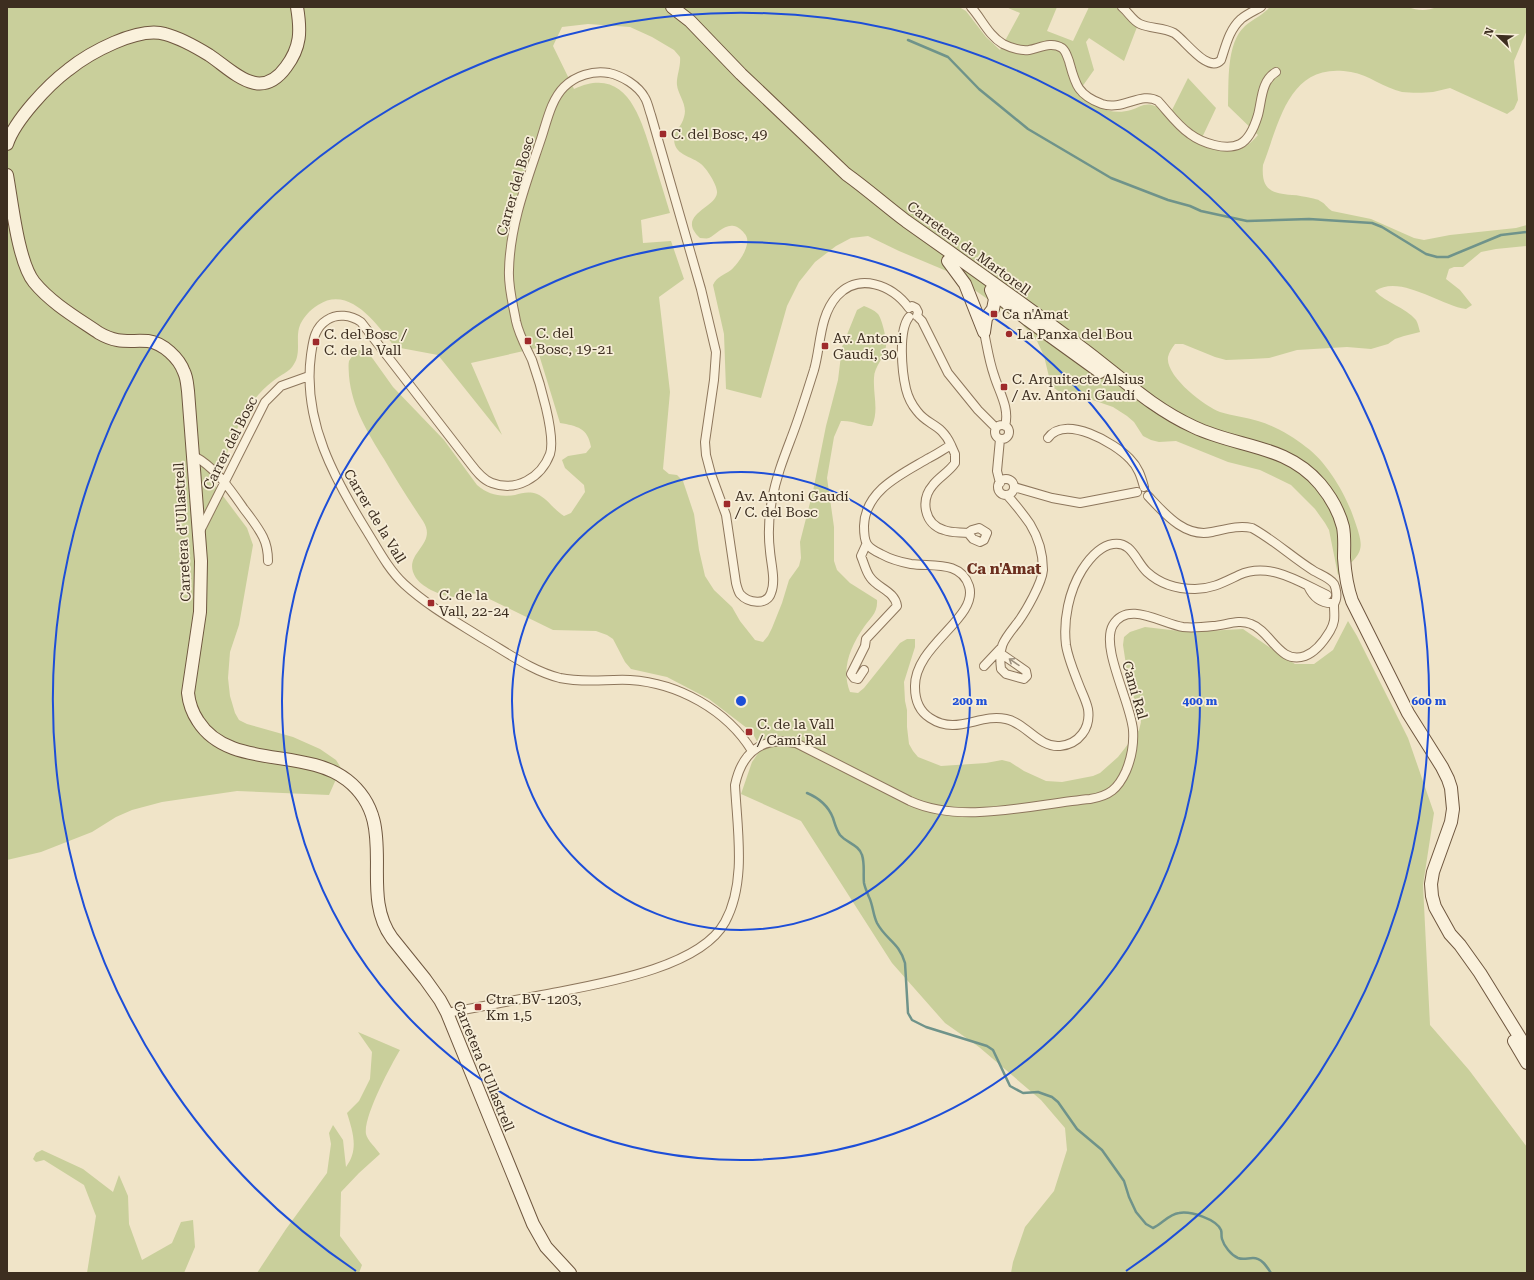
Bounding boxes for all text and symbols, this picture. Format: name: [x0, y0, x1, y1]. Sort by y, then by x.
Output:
north arrow: [1478, 16, 1518, 56]
text: N: [1482, 25, 1497, 39]
place label: C. del Bosc, 49: [671, 126, 768, 142]
marker: C. del Bosc, 49: [658, 129, 668, 139]
street label: Carrer del Bosc: [493, 134, 537, 238]
street label: Carretera de Martorell: [904, 198, 1034, 299]
place label: Ca n'Amat: [1002, 306, 1069, 322]
marker: Ca n'Amat: [989, 309, 999, 319]
place label: C. del Bosc, 19-21: [536, 325, 613, 357]
place label: C. del Bosc / C. de la Vall: [324, 326, 408, 358]
place label: La Panxa del Bou: [1017, 326, 1133, 342]
marker: La Panxa del Bou: [1004, 329, 1014, 339]
place label: Av. Antoni Gaudí, 30: [833, 330, 903, 362]
marker: C. del Bosc, 19-21: [523, 336, 533, 346]
marker: C. del Bosc / C. de la Vall: [311, 337, 321, 347]
marker: Av. Antoni Gaudí, 30: [820, 341, 830, 351]
place label: C. Arquitecte Alsius / Av. Antoni Gaudí: [1011, 371, 1144, 403]
marker: C. Arquitecte Alsius / Av. Antoni Gaudí: [999, 382, 1009, 392]
street label: Carrer del Bosc: [200, 393, 261, 492]
street label: Carretera d'Ullastrell: [170, 461, 194, 602]
street label: Carrer de la Vall: [341, 466, 410, 566]
place label: Av. Antoni Gaudí / C. del Bosc: [734, 488, 849, 520]
marker: Av. Antoni Gaudí / C. del Bosc: [722, 499, 732, 509]
district label: Ca n'Amat: [967, 560, 1041, 578]
place label: C. de la Vall, 22-24: [439, 587, 509, 619]
marker: C. de la Vall, 22-24: [426, 598, 436, 608]
one-way arrow: [1008, 658, 1019, 666]
street label: Camí Ral: [1119, 659, 1151, 722]
centre of rings: [734, 694, 748, 708]
text: 200 m: [953, 694, 988, 708]
text: 400 m: [1183, 694, 1218, 708]
text: 600 m: [1412, 694, 1447, 708]
place label: C. de la Vall / Camí Ral: [756, 716, 835, 748]
marker: C. de la Vall / Camí Ral: [744, 727, 754, 737]
place label: Ctra. BV-1203, Km 1,5: [486, 991, 582, 1023]
street label: Carretera d'Ullastrell: [450, 998, 518, 1134]
marker: Ctra. BV-1203, Km 1,5: [473, 1002, 483, 1012]

